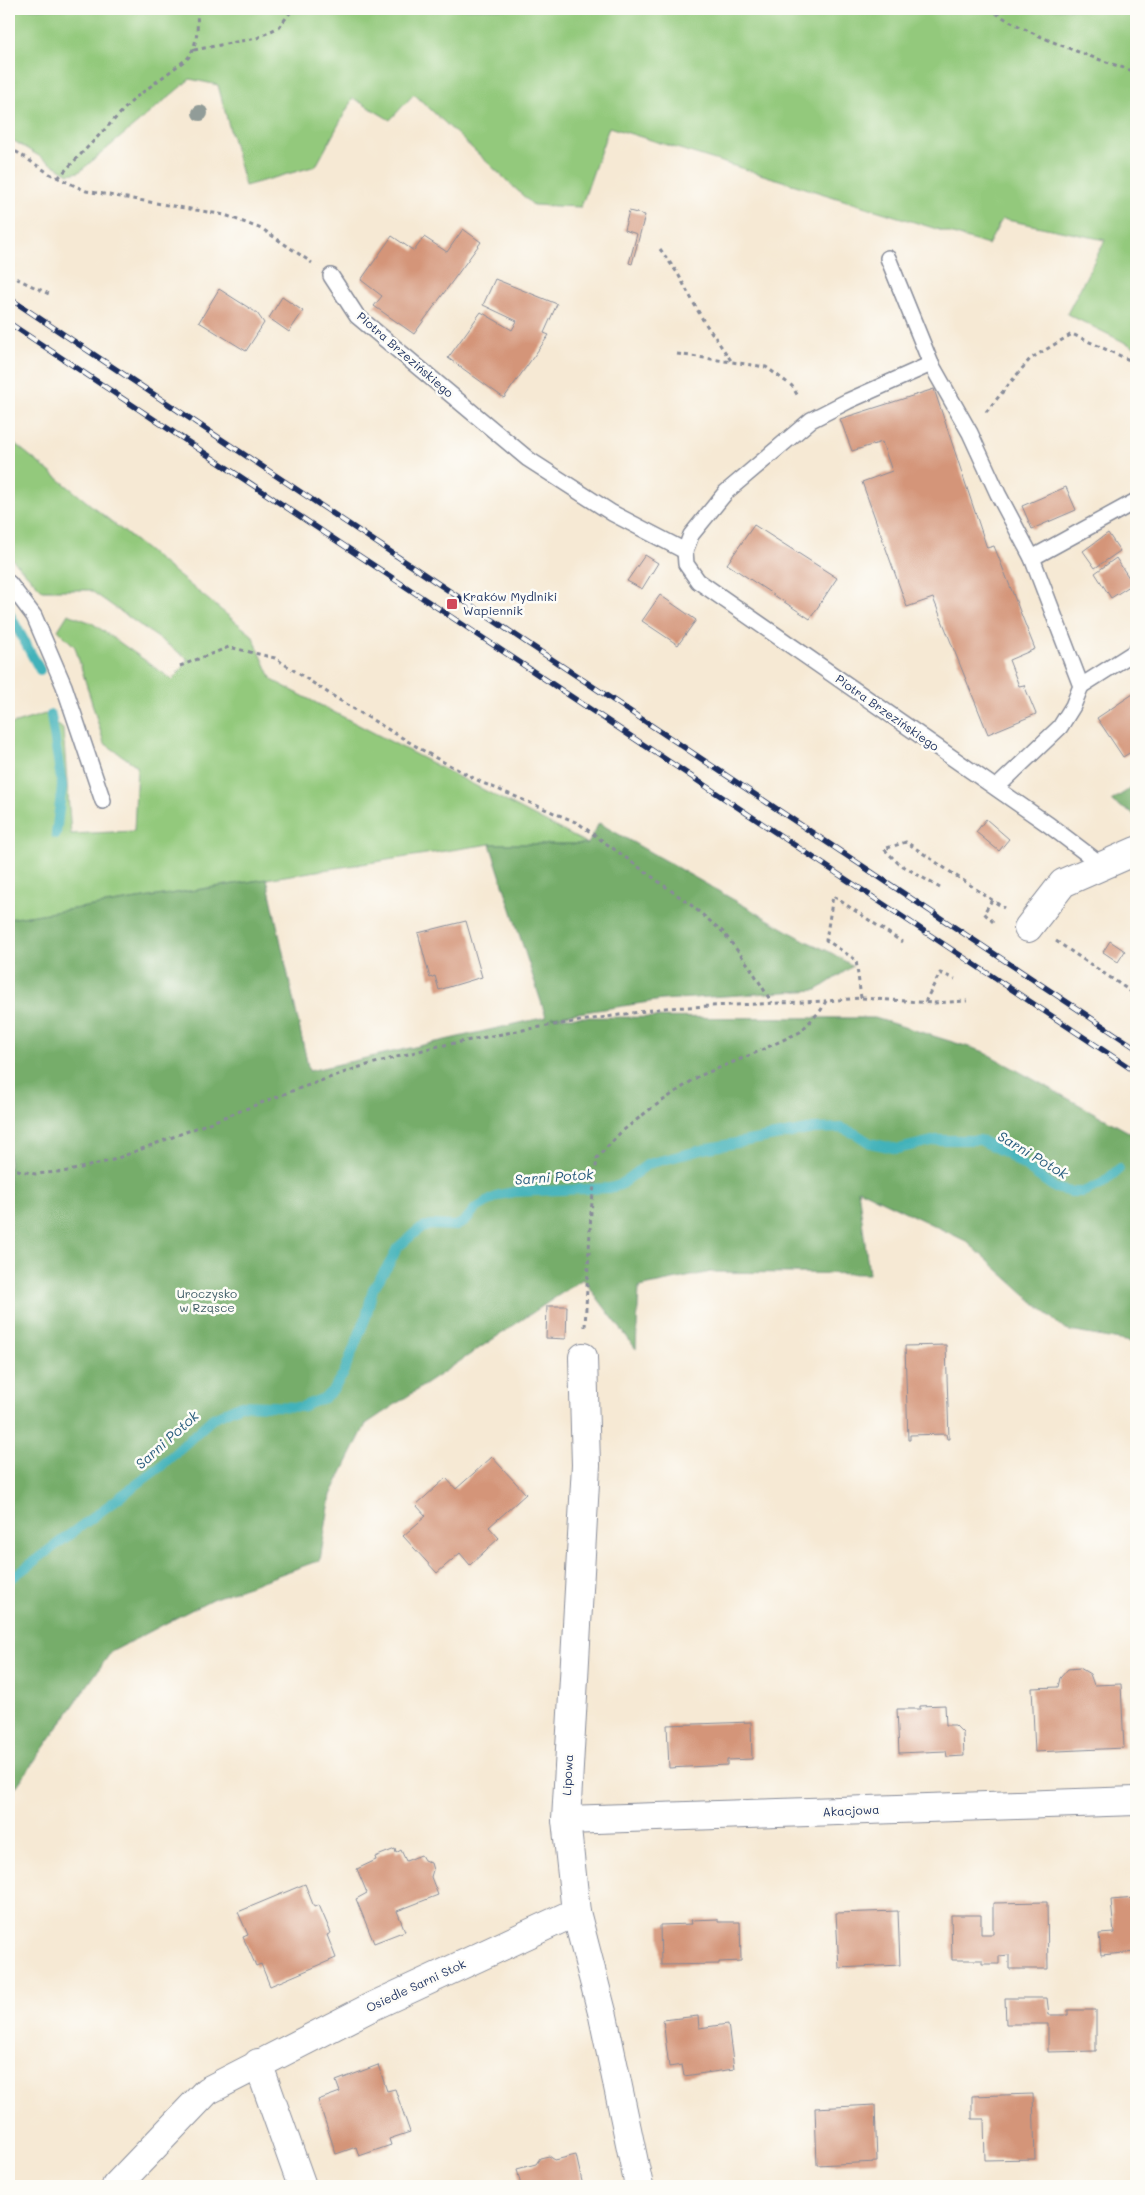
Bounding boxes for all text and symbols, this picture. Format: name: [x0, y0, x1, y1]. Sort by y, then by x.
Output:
street label: Piotra Brzezińskiego: [354, 308, 457, 401]
place label: Kraków Mydlniki Wapiennik: [463, 588, 557, 618]
marker: Kraków Mydlniki Wapiennik: [445, 597, 459, 611]
street label: Piotra Brzezińskiego: [833, 670, 942, 754]
water label: Sarni Potok: [995, 1126, 1072, 1183]
water label: Sarni Potok: [514, 1164, 595, 1189]
park label: Uroczysko w Rząsce: [177, 1285, 237, 1315]
water label: Sarni Potok: [131, 1406, 203, 1473]
street label: Lipowa: [558, 1754, 576, 1796]
street label: Akacjowa: [822, 1801, 880, 1819]
street label: Osiedle Sarni Stok: [363, 1955, 468, 2015]

